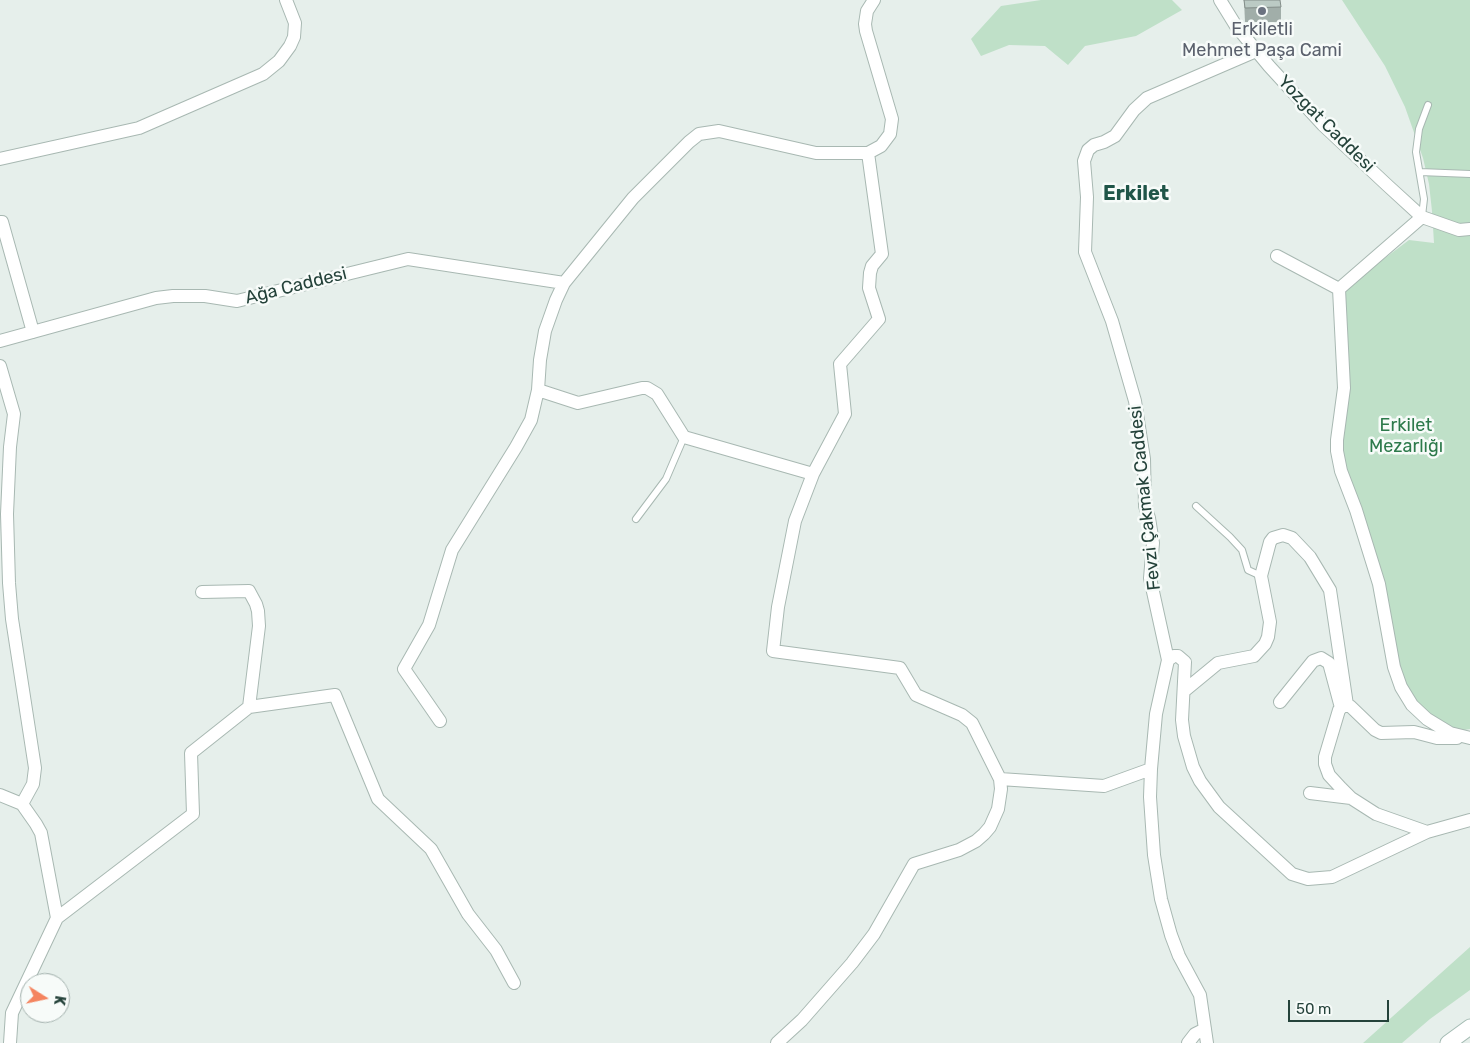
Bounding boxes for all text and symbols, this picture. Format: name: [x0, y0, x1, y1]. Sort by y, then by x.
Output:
marker: Erkiletli Mehmet Paşa Cami: [1256, 5, 1268, 17]
place label: Erkiletli Mehmet Paşa Cami: [1182, 19, 1342, 62]
street label: Yozgat Caddesi: [1273, 71, 1379, 177]
district label: Erkilet: [1103, 182, 1169, 206]
street label: Ağa Caddesi: [243, 263, 349, 309]
street label: Fevzi Çakmak Caddesi: [1125, 405, 1165, 591]
park label: Erkilet Mezarlığı: [1369, 415, 1443, 458]
north arrow: [20, 973, 70, 1023]
scale bar: [1290, 990, 1391, 1022]
text: K: [50, 994, 68, 1007]
text: 50 m: [1296, 1000, 1331, 1018]

